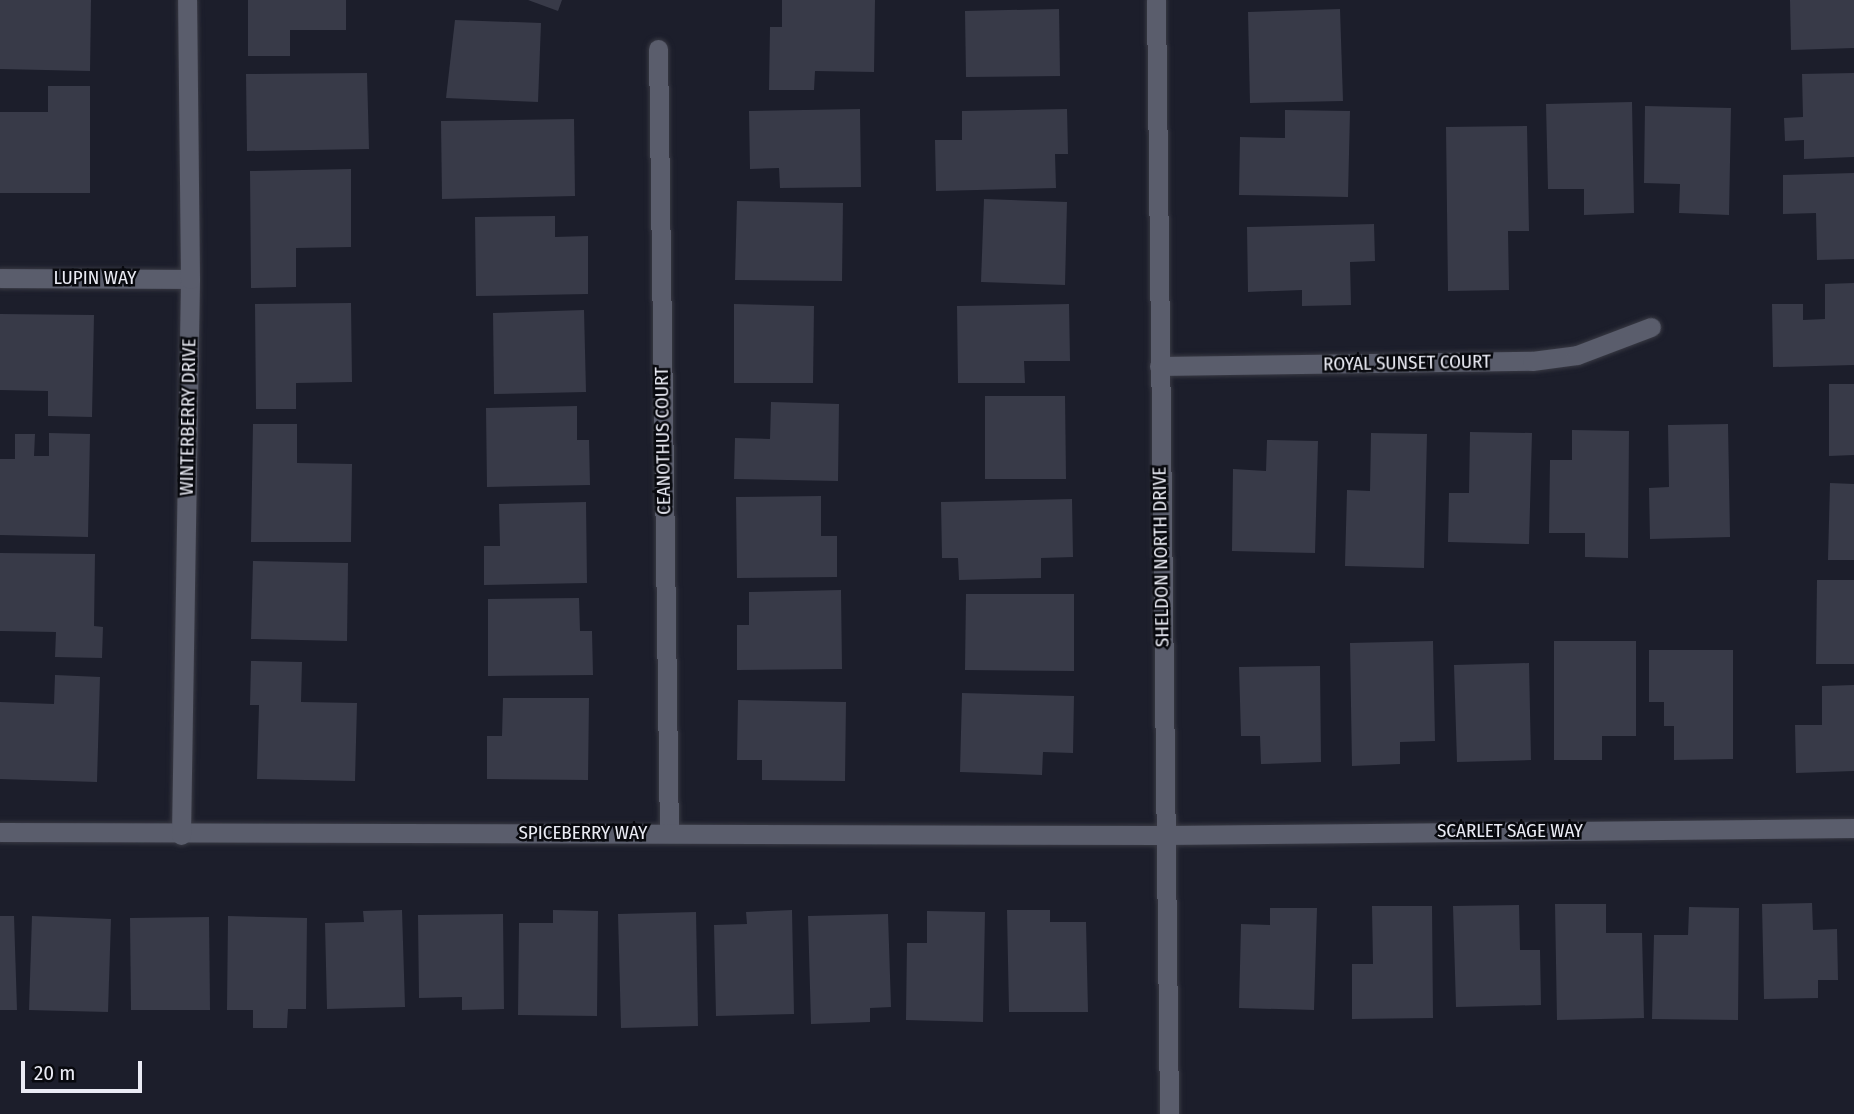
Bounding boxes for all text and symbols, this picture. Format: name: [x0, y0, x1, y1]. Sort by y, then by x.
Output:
street label: LUPIN WAY: [54, 267, 136, 289]
street label: WINTERBERRY DRIVE: [175, 338, 201, 496]
street label: ROYAL SUNSET COURT: [1323, 350, 1491, 376]
street label: CEANOTHUS COURT: [650, 367, 676, 515]
street label: SHELDON NORTH DRIVE: [1148, 467, 1174, 647]
street label: SCARLET SAGE WAY: [1437, 820, 1583, 842]
street label: SPICEBERRY WAY: [518, 822, 648, 844]
scale bar: [24, 1048, 145, 1092]
text: 20 m: [34, 1060, 75, 1086]

